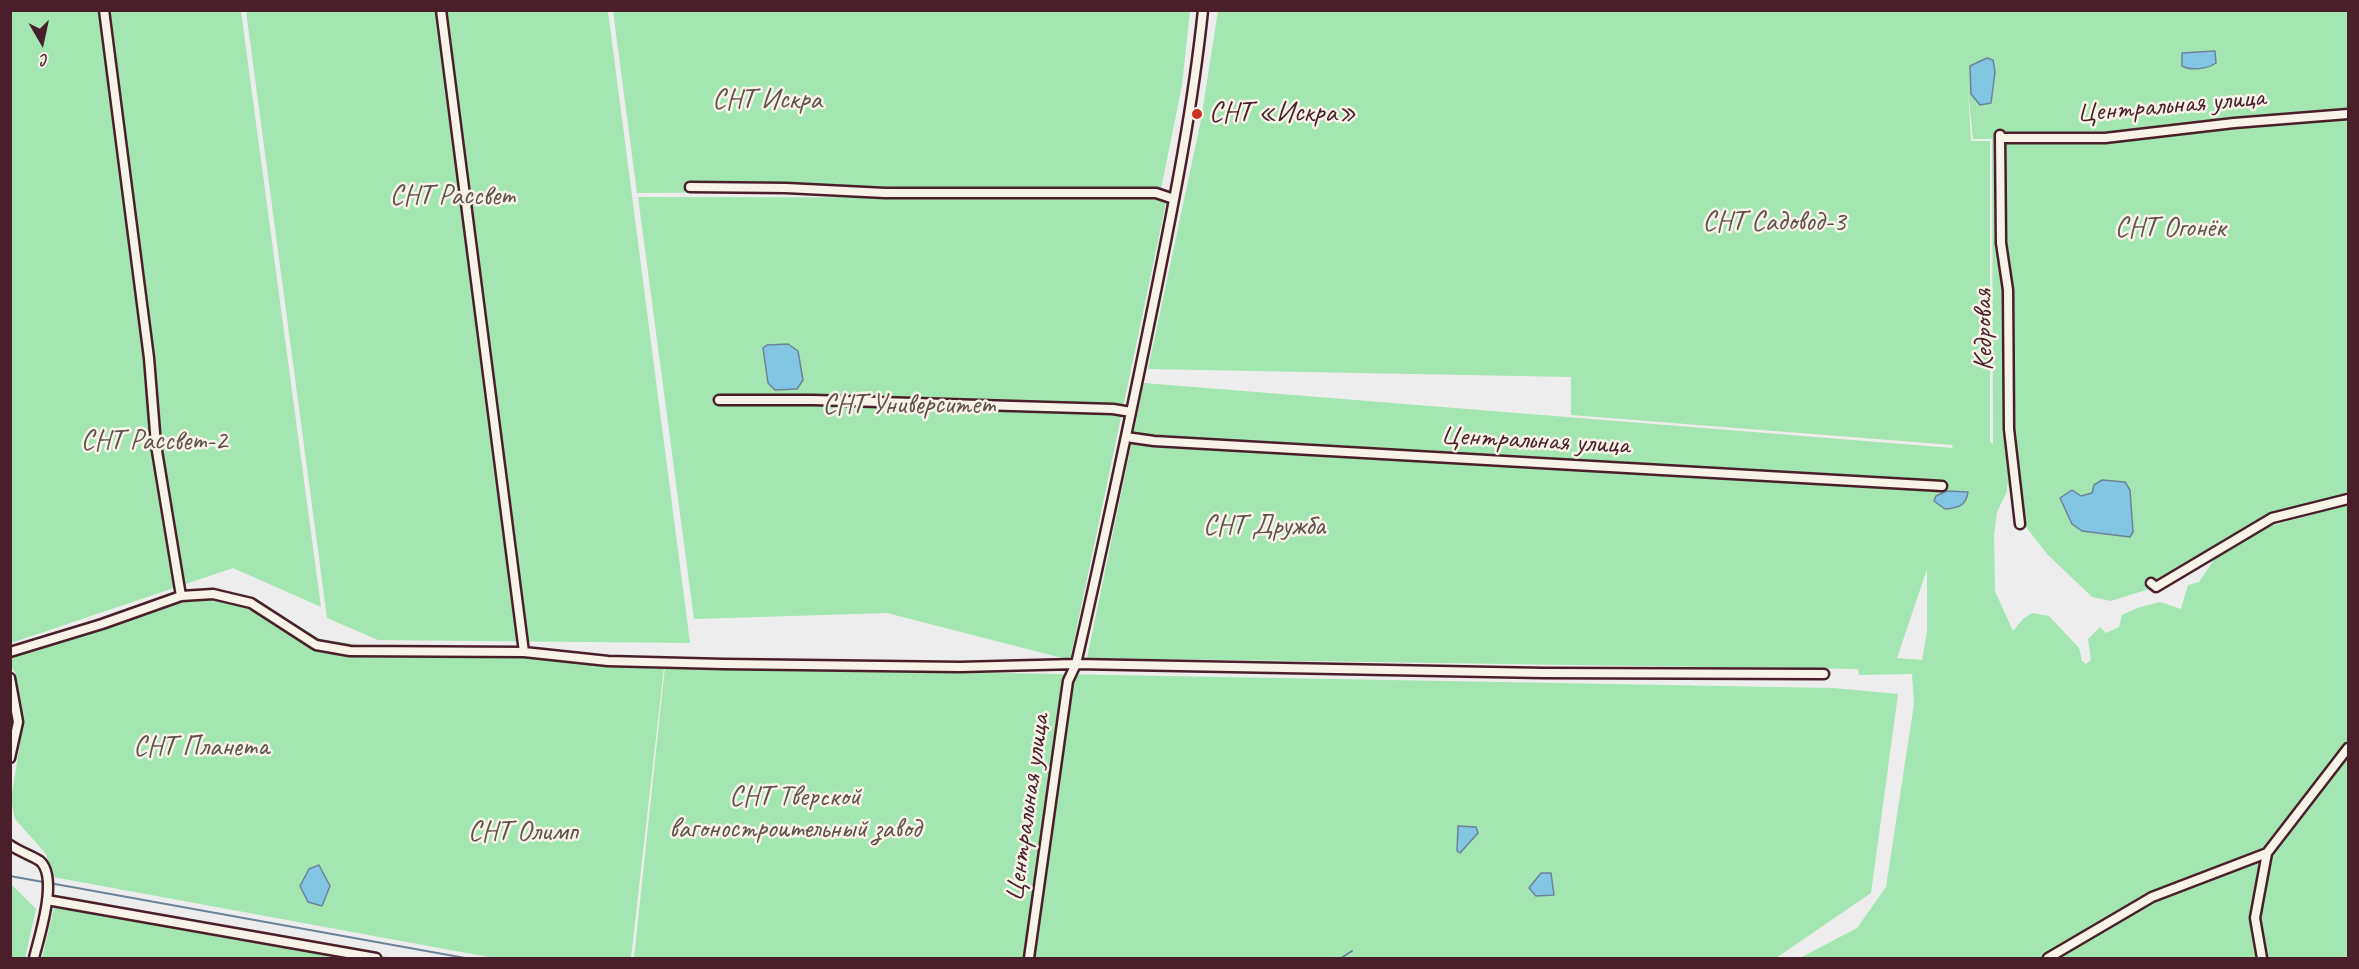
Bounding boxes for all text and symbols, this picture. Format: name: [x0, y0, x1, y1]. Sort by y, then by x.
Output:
north arrow: [12, 12, 72, 72]
text: С: [39, 49, 50, 70]
street label: Центральная улица: [2075, 81, 2267, 131]
park label: СНТ Искра: [712, 84, 822, 118]
place label: СНТ «Искра»: [1209, 97, 1356, 131]
marker: СНТ «Искра»: [1190, 107, 1204, 121]
park label: СНТ Рассвет: [390, 180, 514, 214]
park label: СНТ Садовод-3: [1702, 206, 1846, 240]
park label: СНТ Огонёк: [2115, 212, 2225, 246]
street label: Кедровая: [1966, 289, 2002, 371]
park label: СНТ Университет: [823, 389, 995, 423]
street label: Центральная улица: [1440, 419, 1630, 463]
park label: СНТ Рассвет-2: [81, 425, 227, 459]
park label: СНТ Дружба: [1203, 510, 1325, 544]
street label: Центральная улица: [998, 712, 1058, 904]
park label: СНТ Планета: [133, 731, 269, 765]
park label: СНТ Тверской вагоностроительный завод: [669, 781, 921, 847]
park label: СНТ Олимп: [468, 816, 578, 850]

